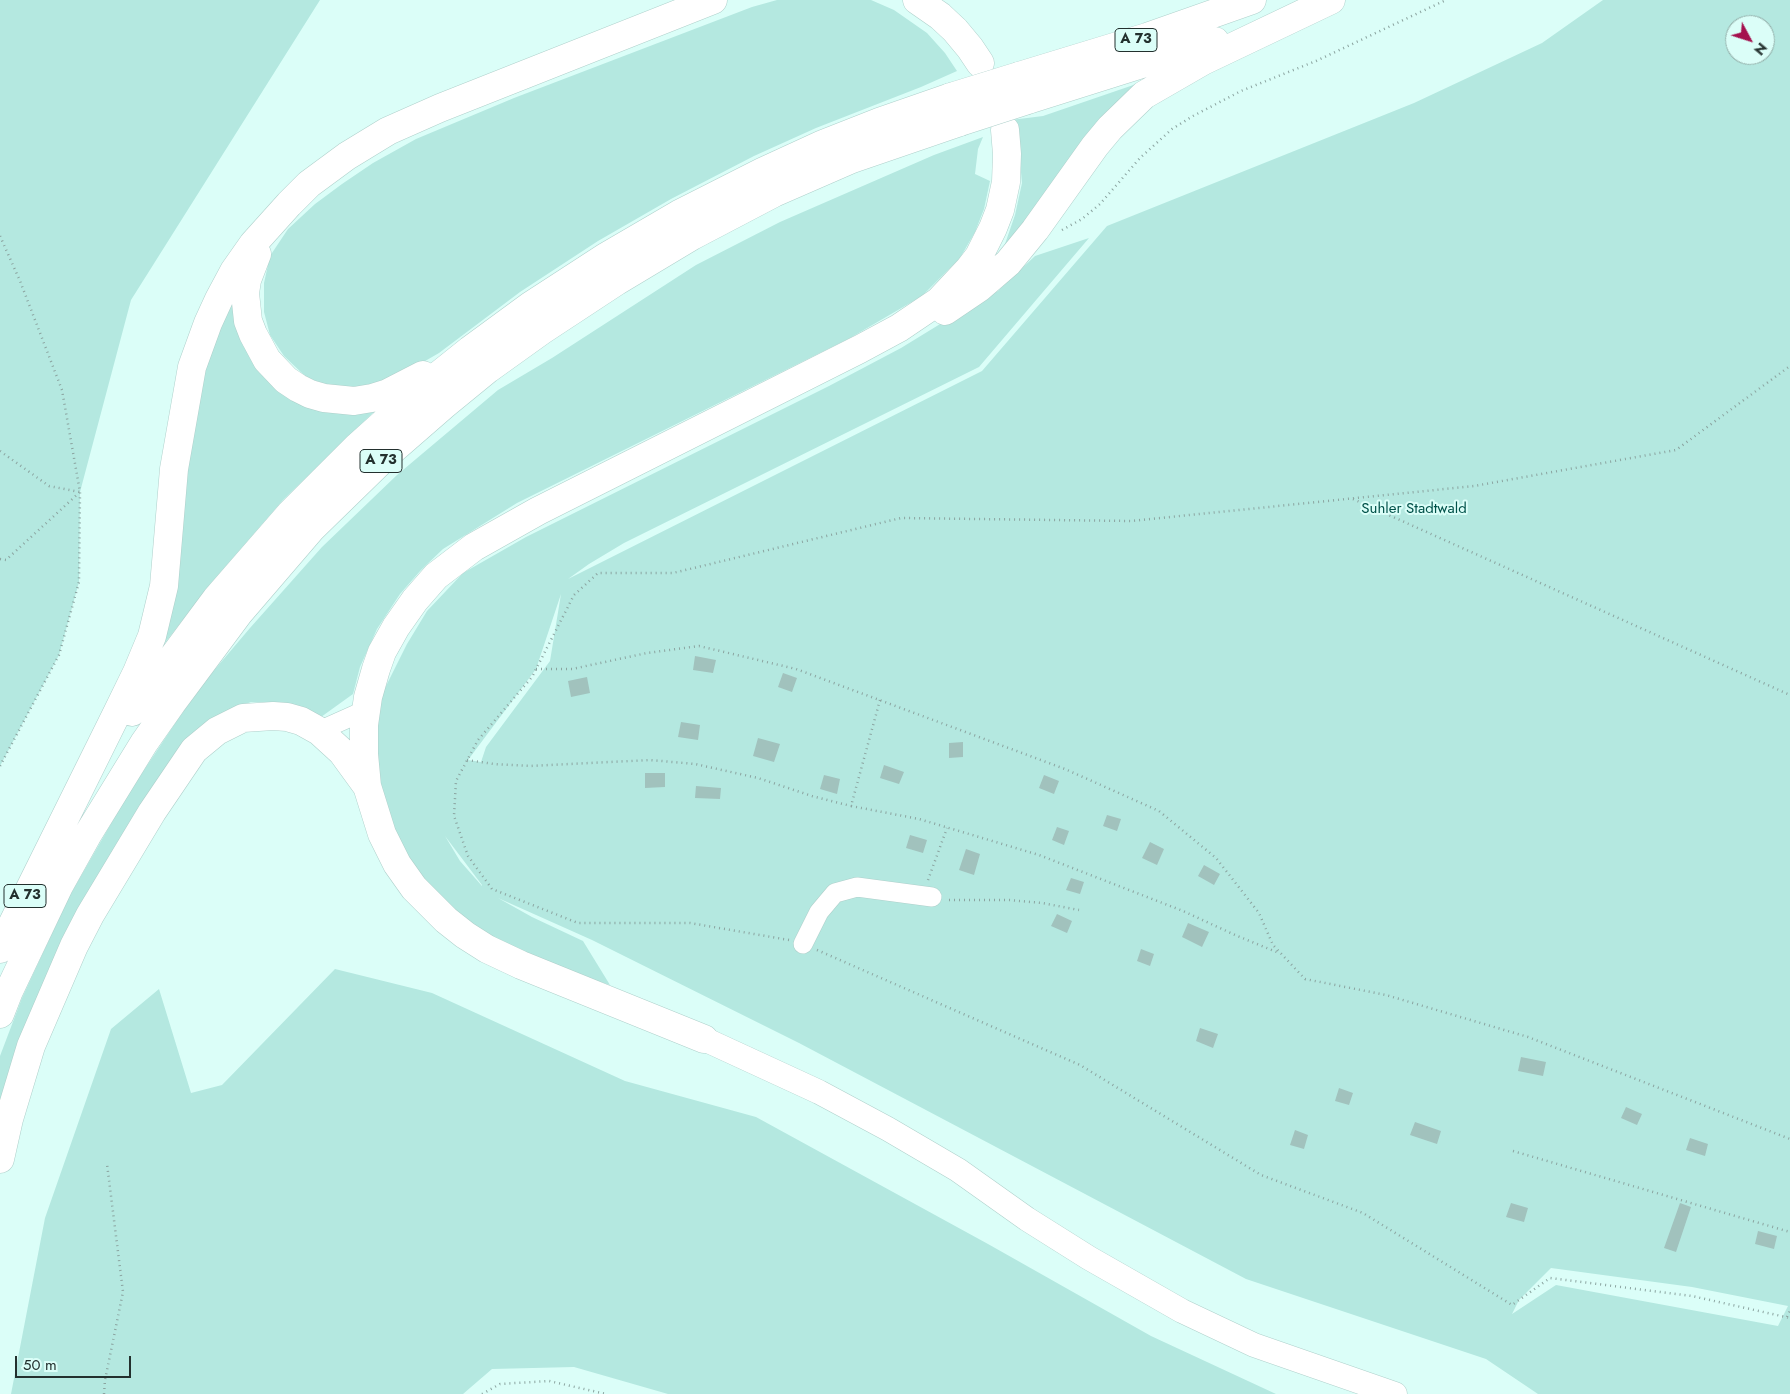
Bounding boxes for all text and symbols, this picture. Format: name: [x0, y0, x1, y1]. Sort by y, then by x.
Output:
north arrow: [1725, 15, 1775, 65]
road number: A 73: [1115, 28, 1157, 52]
text: N: [1749, 38, 1772, 60]
road number: A 73: [360, 450, 402, 472]
park label: Suhler Stadtwald: [1361, 500, 1467, 518]
road number: A 73: [4, 884, 46, 908]
scale bar: [18, 1346, 134, 1378]
text: 50 m: [23, 1354, 57, 1376]

